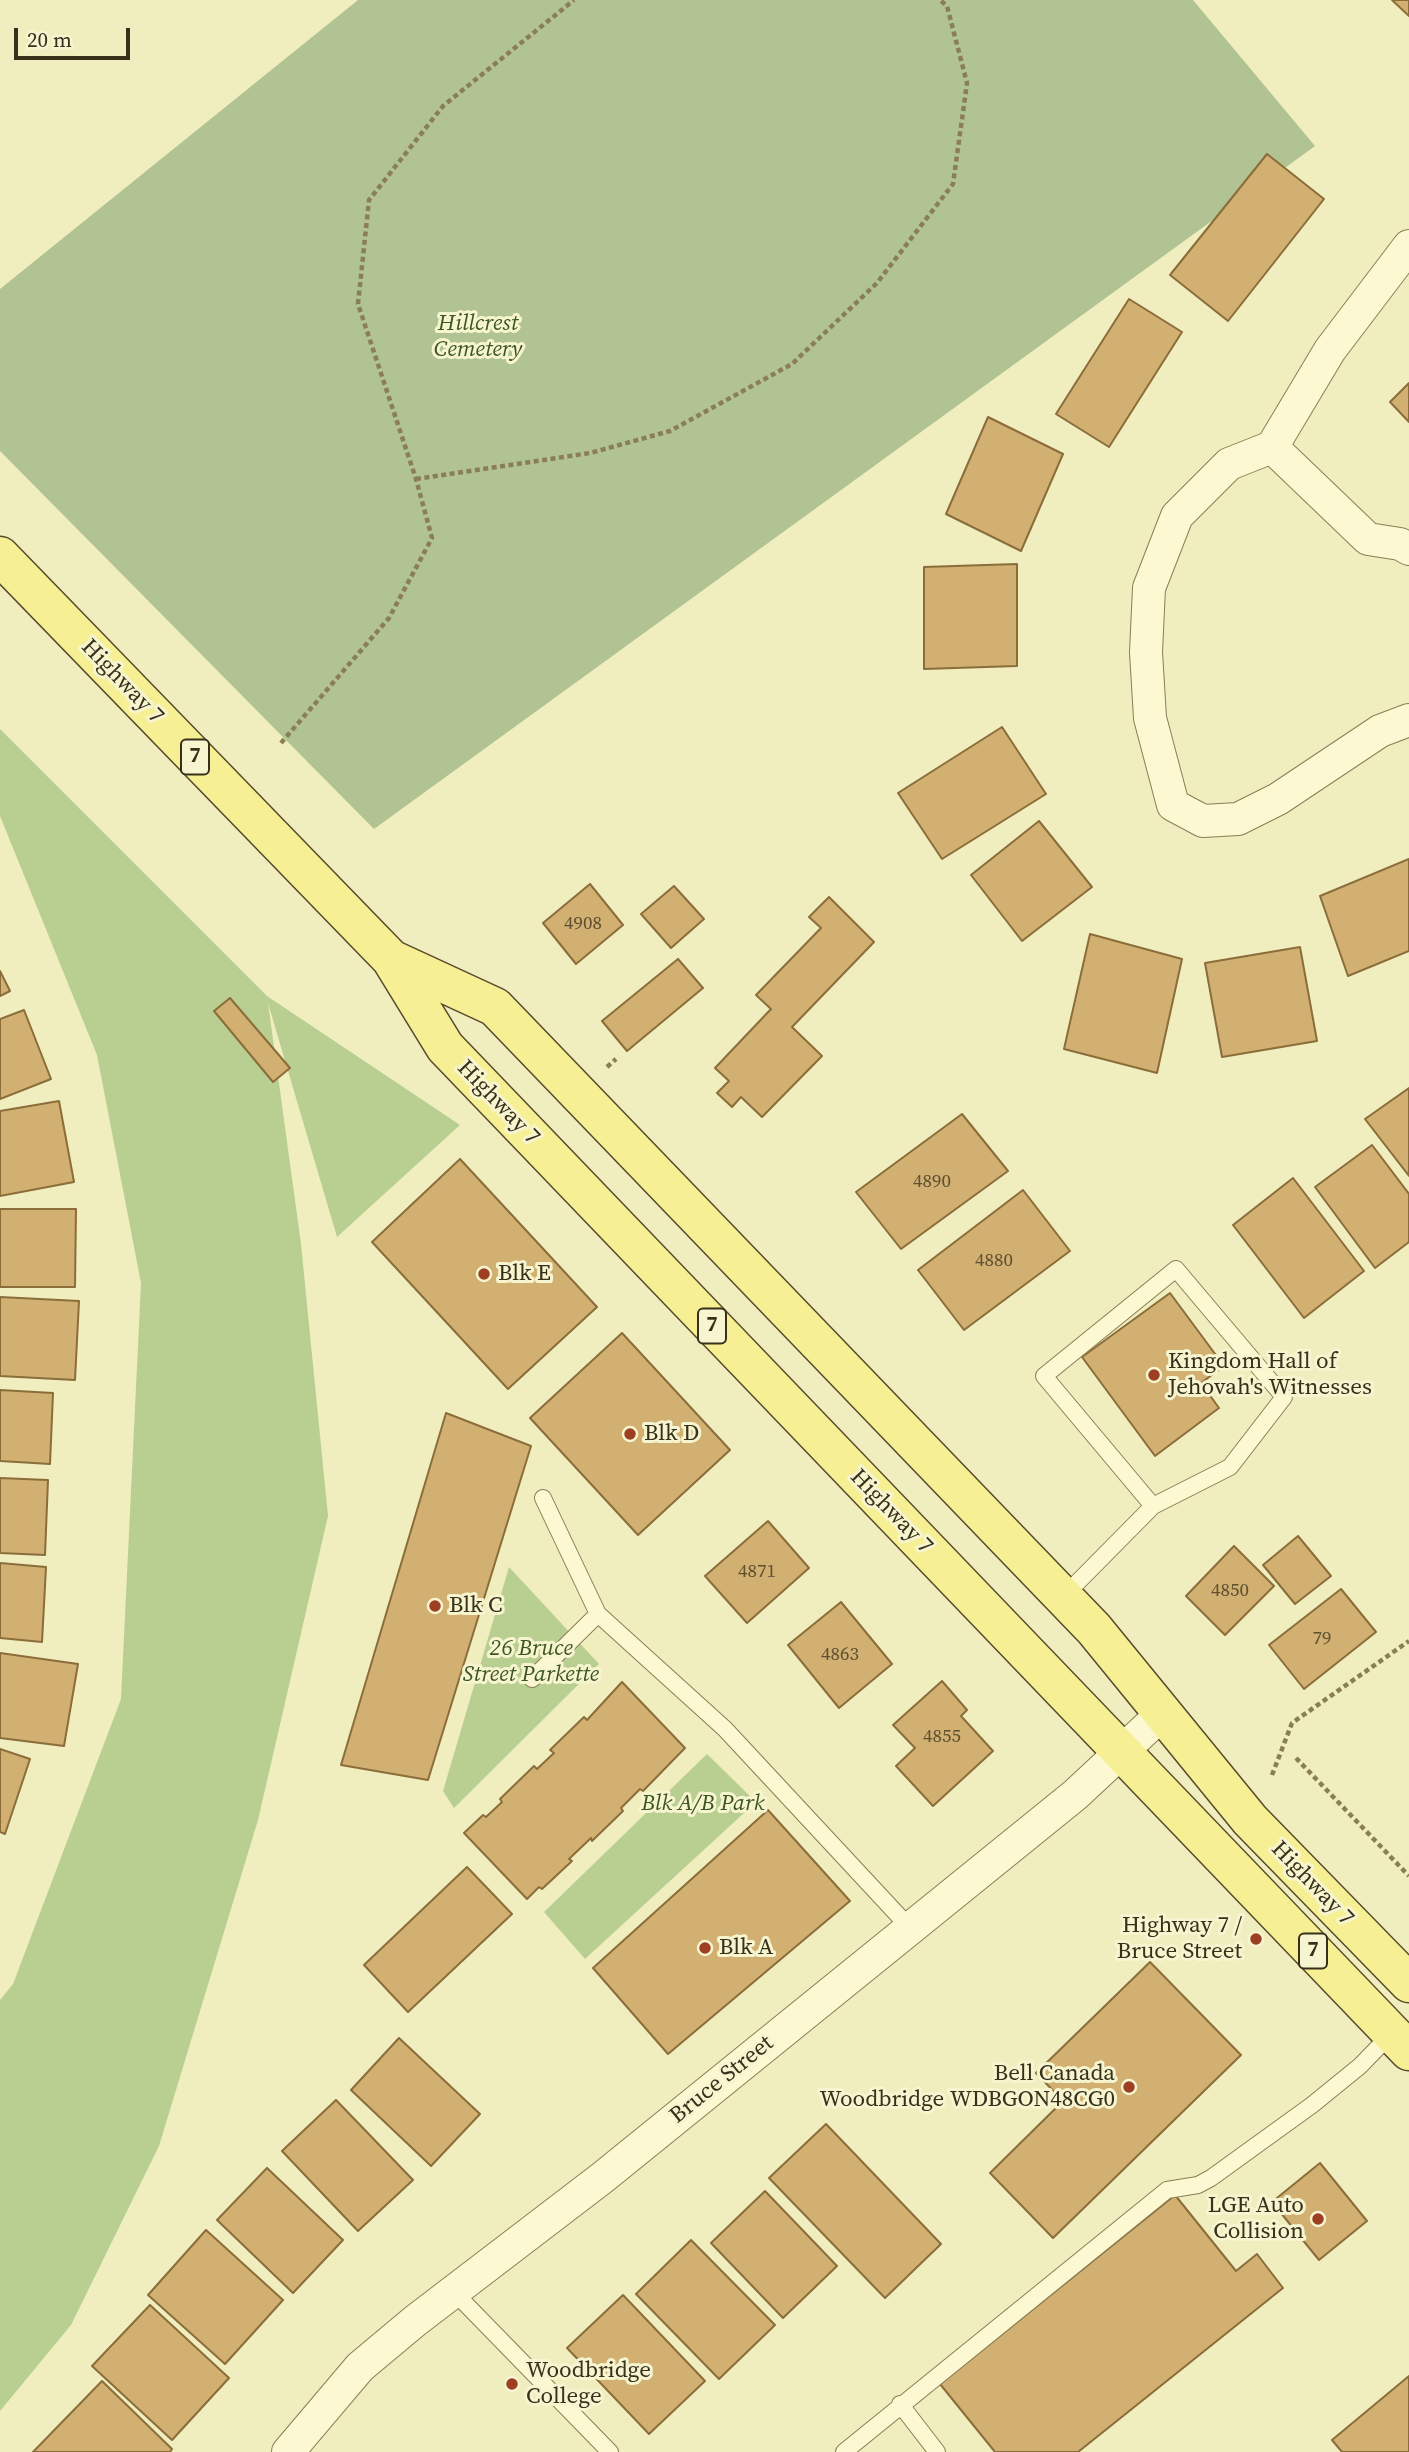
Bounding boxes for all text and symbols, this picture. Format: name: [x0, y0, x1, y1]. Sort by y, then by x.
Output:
scale bar: [18, 14, 133, 58]
text: 20 m: [27, 25, 72, 54]
park label: Hillcrest Cemetery: [434, 310, 522, 364]
street label: Highway 7: [75, 634, 169, 730]
road number: 7: [181, 740, 209, 774]
house number: 4908: [564, 913, 602, 935]
street label: Highway 7: [451, 1055, 545, 1151]
house number: 4890: [913, 1171, 951, 1193]
house number: 4880: [975, 1250, 1013, 1272]
place label: Blk E: [498, 1260, 551, 1288]
marker: Blk E: [476, 1266, 492, 1282]
road number: 7: [698, 1308, 726, 1344]
place label: Kingdom Hall of Jehovah's Witnesses: [1168, 1348, 1372, 1402]
marker: Kingdom Hall of Jehovah's Witnesses: [1146, 1367, 1162, 1383]
place label: Blk D: [644, 1420, 699, 1448]
marker: Blk D: [622, 1426, 638, 1442]
street label: Highway 7: [844, 1464, 938, 1560]
house number: 4871: [738, 1561, 776, 1583]
house number: 4850: [1211, 1580, 1249, 1602]
place label: Blk C: [449, 1592, 503, 1620]
marker: Blk C: [427, 1598, 443, 1614]
house number: 79: [1313, 1628, 1331, 1650]
park label: 26 Bruce Street Parkette: [463, 1635, 599, 1689]
house number: 4863: [821, 1644, 859, 1666]
house number: 4855: [923, 1726, 961, 1748]
park label: Blk A/B Park: [641, 1790, 765, 1818]
street label: Highway 7: [1265, 1836, 1359, 1932]
place label: Highway 7 / Bruce Street: [1117, 1912, 1242, 1966]
marker: Highway 7 / Bruce Street: [1248, 1931, 1264, 1947]
place label: Blk A: [719, 1934, 773, 1962]
road number: 7: [1299, 1934, 1327, 1968]
marker: Blk A: [697, 1940, 713, 1956]
street label: Bruce Street: [665, 2030, 779, 2130]
place label: Bell Canada Woodbridge WDBGON48CG0: [819, 2060, 1115, 2114]
marker: Bell Canada Woodbridge WDBGON48CG0: [1121, 2079, 1137, 2095]
place label: LGE Auto Collision: [1208, 2192, 1304, 2246]
marker: LGE Auto Collision: [1310, 2211, 1326, 2227]
place label: Woodbridge College: [526, 2357, 651, 2411]
marker: Woodbridge College: [504, 2376, 520, 2392]

